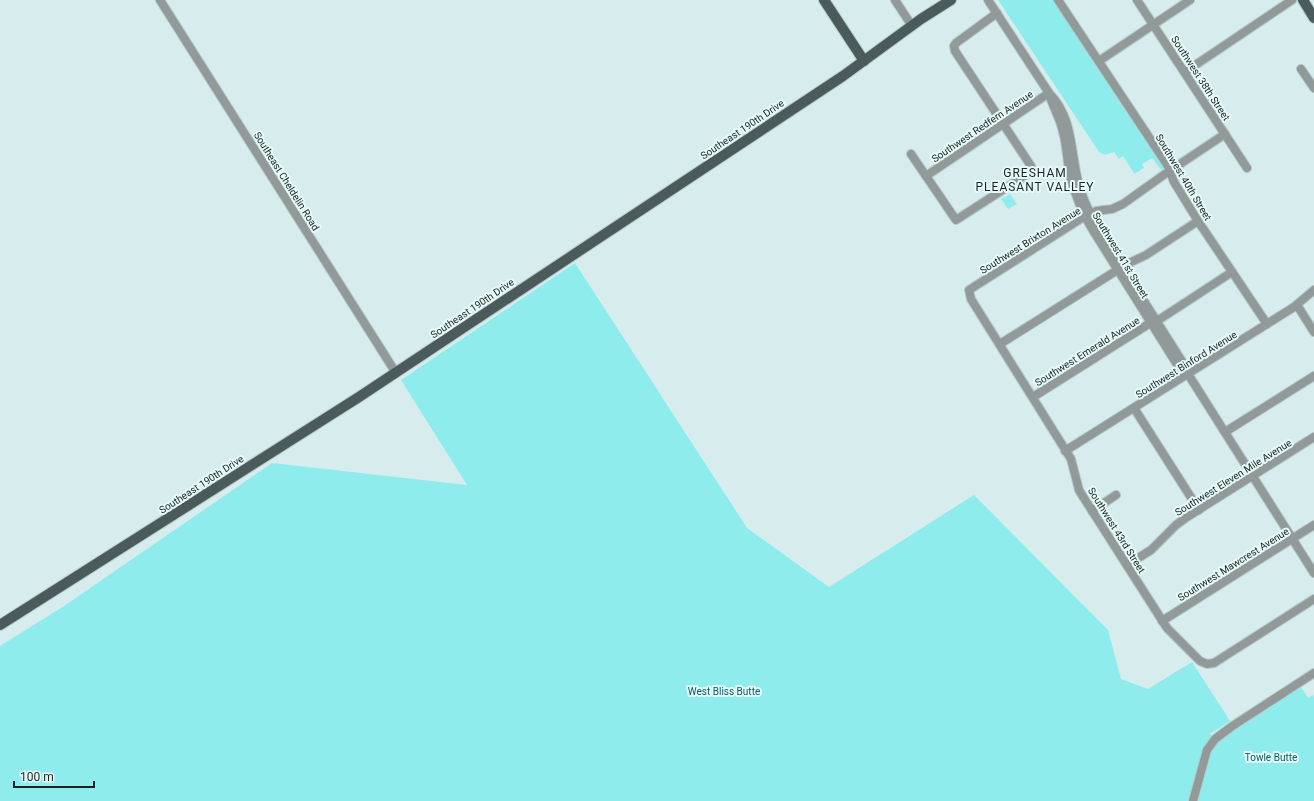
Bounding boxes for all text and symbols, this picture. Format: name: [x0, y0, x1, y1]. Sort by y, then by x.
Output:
street label: Southwest 38th Street: [1169, 34, 1232, 123]
street label: Southwest Redfern Avenue: [930, 88, 1035, 164]
street label: Southeast 190th Drive: [699, 97, 786, 161]
street label: Southeast Cheldelin Road: [252, 130, 321, 233]
street label: Southwest 40th Street: [1153, 132, 1214, 222]
district label: GRESHAM PLEASANT VALLEY: [976, 166, 1094, 194]
street label: Southwest Brixton Avenue: [978, 205, 1082, 276]
street label: Southwest 41st Street: [1091, 210, 1151, 300]
street label: Southeast 190th Drive: [429, 276, 516, 340]
street label: Southwest Emerald Avenue: [1033, 315, 1142, 388]
street label: Southwest Binford Avenue: [1134, 329, 1239, 400]
street label: Southwest Eleven Mile Avenue: [1173, 437, 1294, 518]
street label: Southeast 190th Drive: [157, 453, 245, 516]
street label: Southwest 43rd Street: [1086, 485, 1147, 575]
street label: Southwest Mawcrest Avenue: [1176, 526, 1291, 603]
park label: West Bliss Butte: [688, 686, 760, 697]
park label: Towle Butte: [1245, 752, 1297, 763]
scale bar: [14, 763, 94, 789]
text: 100 m: [20, 770, 54, 784]

